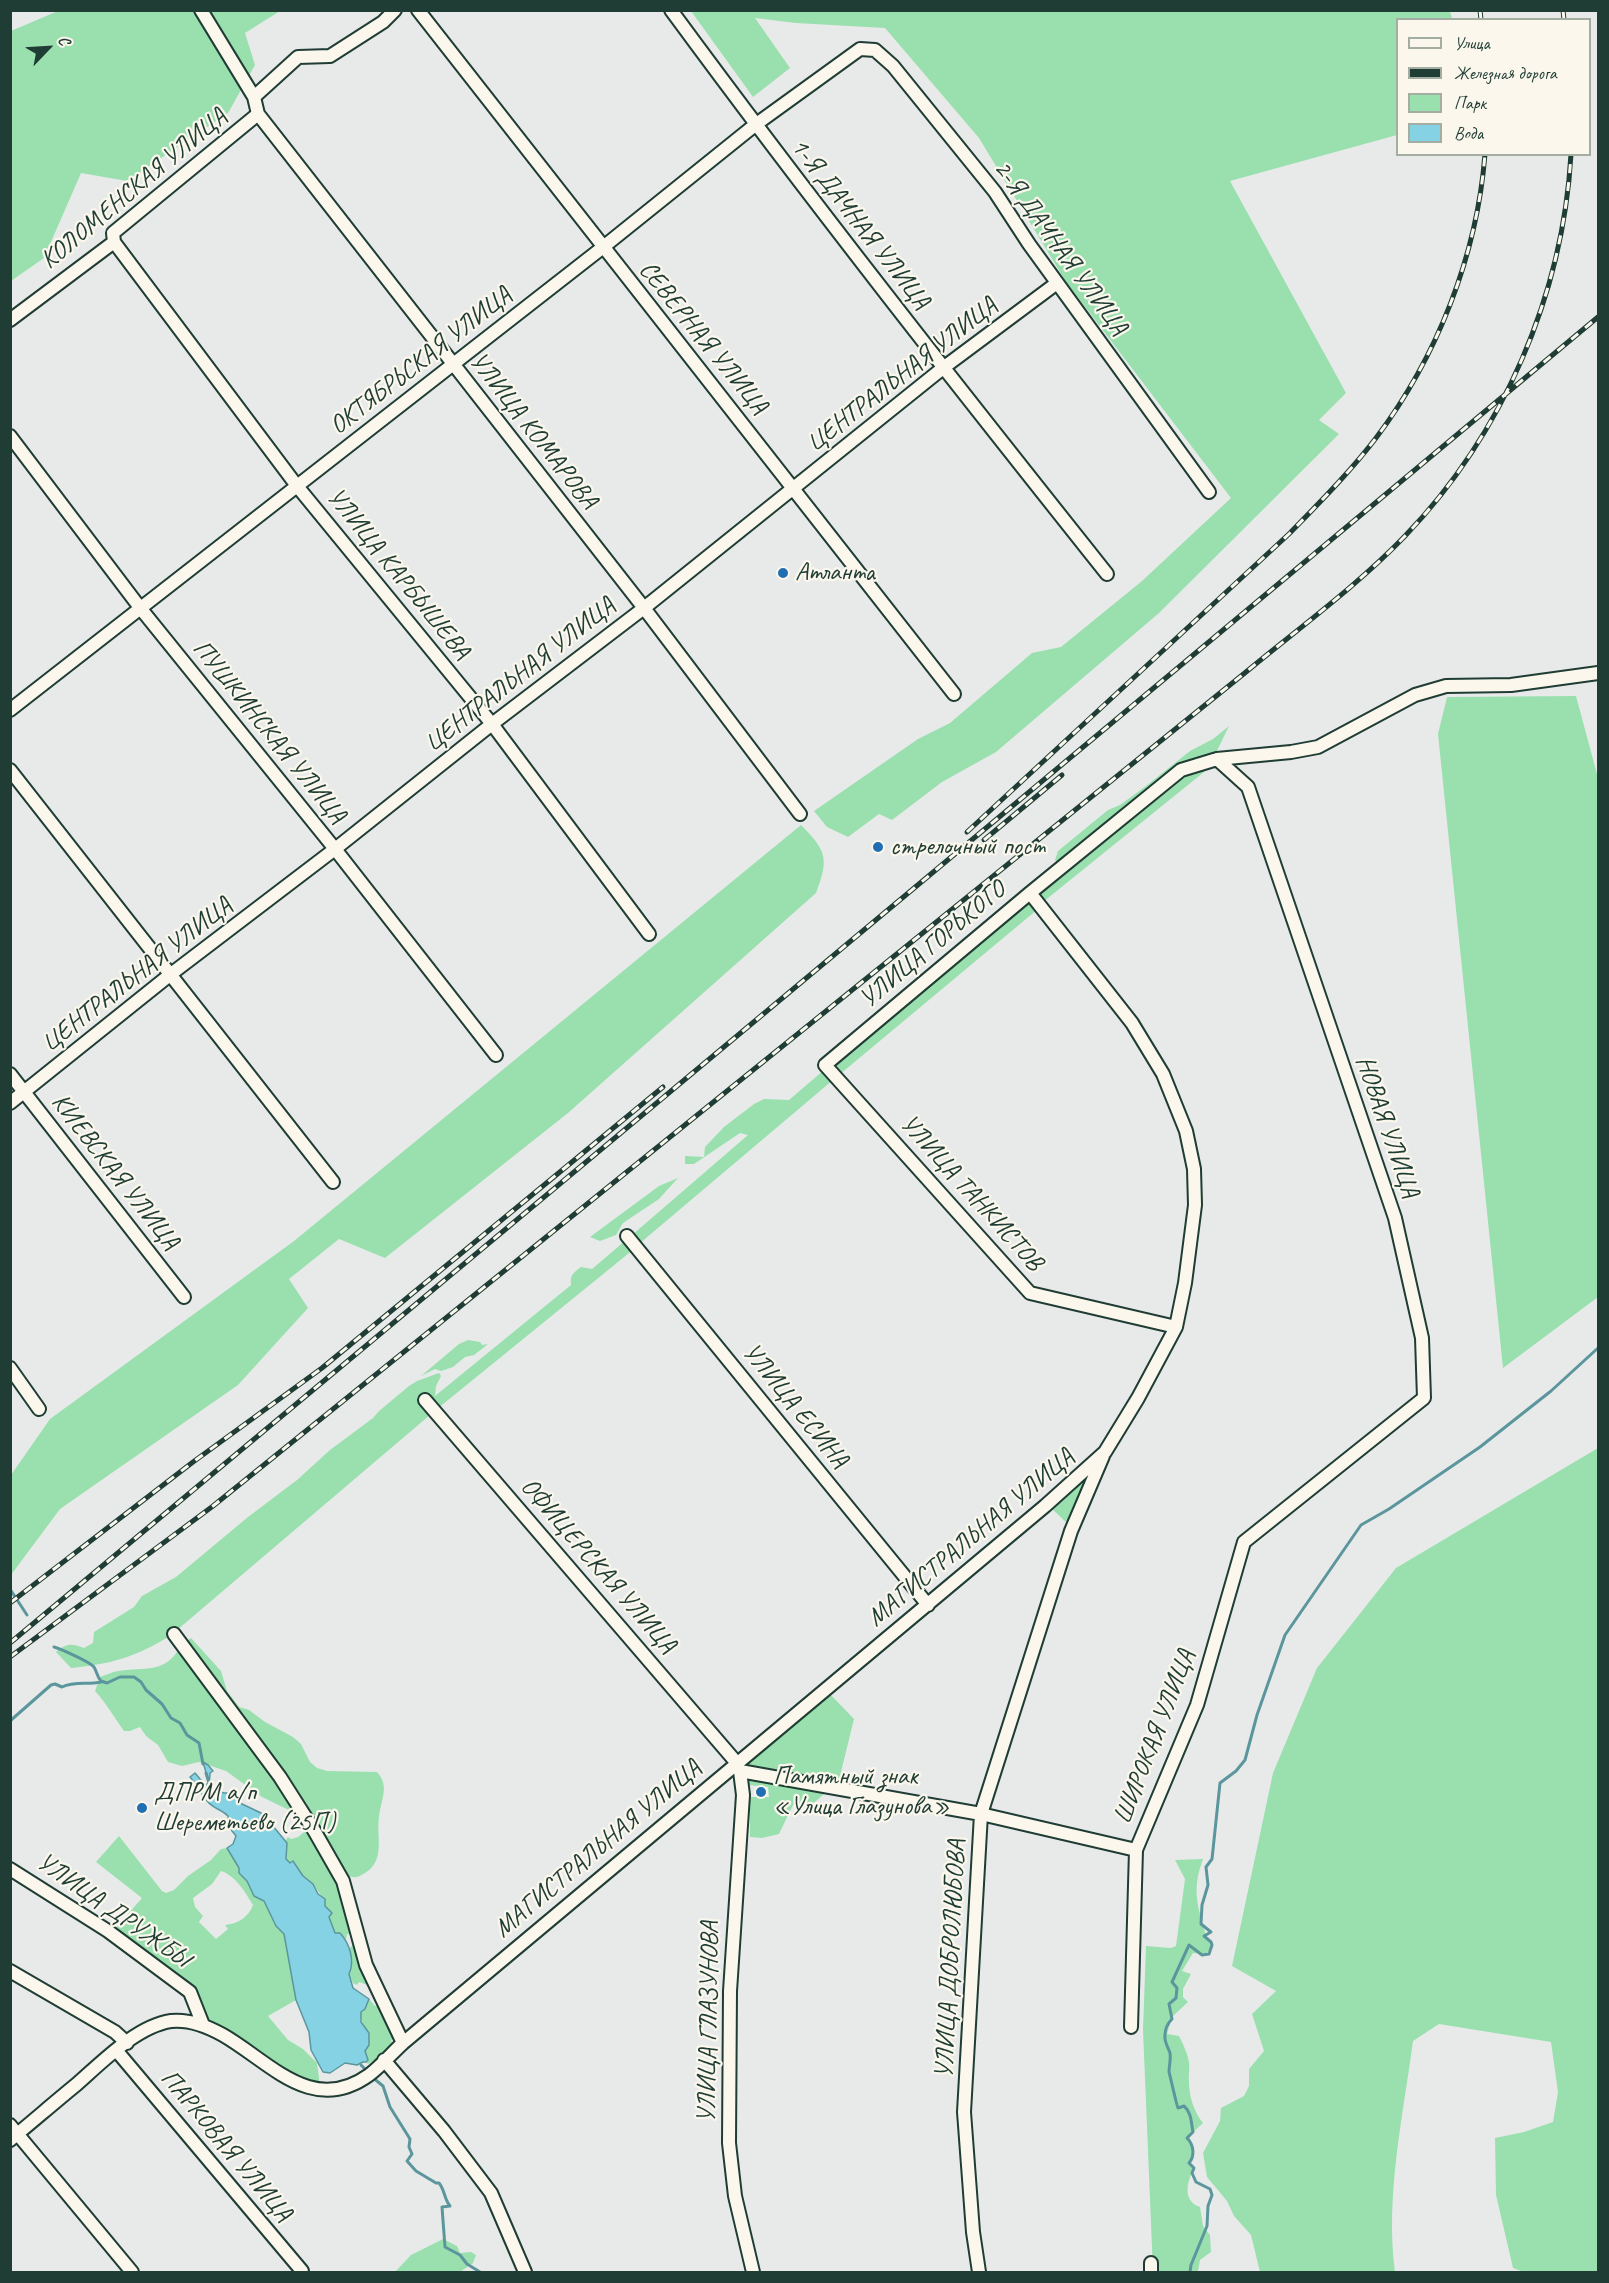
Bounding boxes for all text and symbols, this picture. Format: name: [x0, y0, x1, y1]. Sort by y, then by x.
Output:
north arrow: [18, 18, 78, 78]
legend: [1396, 18, 1591, 156]
text: Улица: [1454, 32, 1490, 54]
text: С: [54, 33, 75, 48]
text: Железная дорога: [1454, 62, 1557, 84]
text: Парк: [1454, 92, 1486, 114]
street label: КОЛОМЕНСКАЯ УЛИЦА: [34, 102, 234, 276]
text: Вода: [1454, 122, 1483, 144]
street label: 1-Я ДАЧНАЯ УЛИЦА: [783, 132, 937, 316]
street label: 2-Я ДАЧНАЯ УЛИЦА: [986, 154, 1134, 342]
street label: СЕВЕРНАЯ УЛИЦА: [632, 255, 774, 421]
street label: ОКТЯБРЬСКАЯ УЛИЦА: [324, 280, 518, 442]
street label: ЦЕНТРАЛЬНАЯ УЛИЦА: [800, 291, 1004, 459]
street label: УЛИЦА КОМАРОВА: [462, 346, 604, 516]
street label: УЛИЦА КАРБЫШЕВА: [319, 482, 477, 666]
place label: Атланта: [795, 557, 875, 589]
marker: Атланта: [776, 566, 790, 580]
street label: ЦЕНТРАЛЬНАЯ УЛИЦА: [418, 591, 622, 759]
street label: ПУШКИНСКАЯ УЛИЦА: [185, 634, 353, 830]
place label: стрелочный пост: [890, 831, 1045, 863]
marker: стрелочный пост: [871, 840, 885, 854]
street label: УЛИЦА ГОРЬКОГО: [854, 875, 1012, 1015]
street label: ЦЕНТРАЛЬНАЯ УЛИЦА: [35, 891, 239, 1059]
street label: НОВАЯ УЛИЦА: [1348, 1052, 1426, 1202]
street label: КИЕВСКАЯ УЛИЦА: [44, 1088, 186, 1256]
street label: УЛИЦА ТАНКИСТОВ: [893, 1109, 1049, 1277]
street label: УЛИЦА ЕСИНА: [735, 1337, 855, 1475]
street label: МАГИСТРАЛЬНАЯ УЛИЦА: [861, 1442, 1081, 1634]
street label: ОФИЦЕРСКАЯ УЛИЦА: [513, 1472, 683, 1660]
street label: ШИРОКАЯ УЛИЦА: [1107, 1645, 1203, 1829]
street label: МАГИСТРАЛЬНАЯ УЛИЦА: [488, 1753, 708, 1945]
place label: Памятный знак «Улица Глазунова»: [773, 1761, 950, 1822]
place label: ДПРМ а/п Шереметьево (25П): [154, 1777, 335, 1838]
marker: Памятный знак «Улица Глазунова»: [754, 1785, 768, 1799]
marker: ДПРМ а/п Шереметьево (25П): [135, 1801, 149, 1815]
street label: УЛИЦА ДОБРОЛЮБОВА: [929, 1839, 973, 2079]
street label: УЛИЦА ДРУЖБЫ: [30, 1847, 196, 1975]
street label: УЛИЦА ГЛАЗУНОВА: [692, 1921, 726, 2123]
street label: ПАРКОВАЯ УЛИЦА: [153, 2064, 299, 2228]

